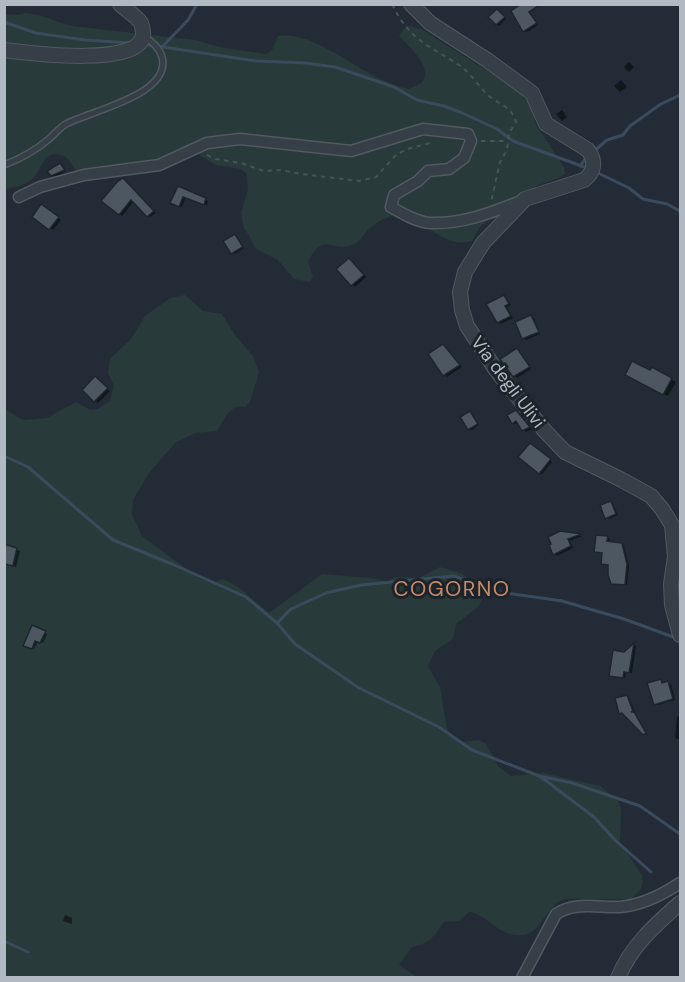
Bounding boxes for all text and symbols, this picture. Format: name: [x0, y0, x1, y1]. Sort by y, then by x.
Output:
street label: Via degli Ulivi: [465, 331, 551, 433]
district label: COGORNO: [393, 575, 511, 603]

